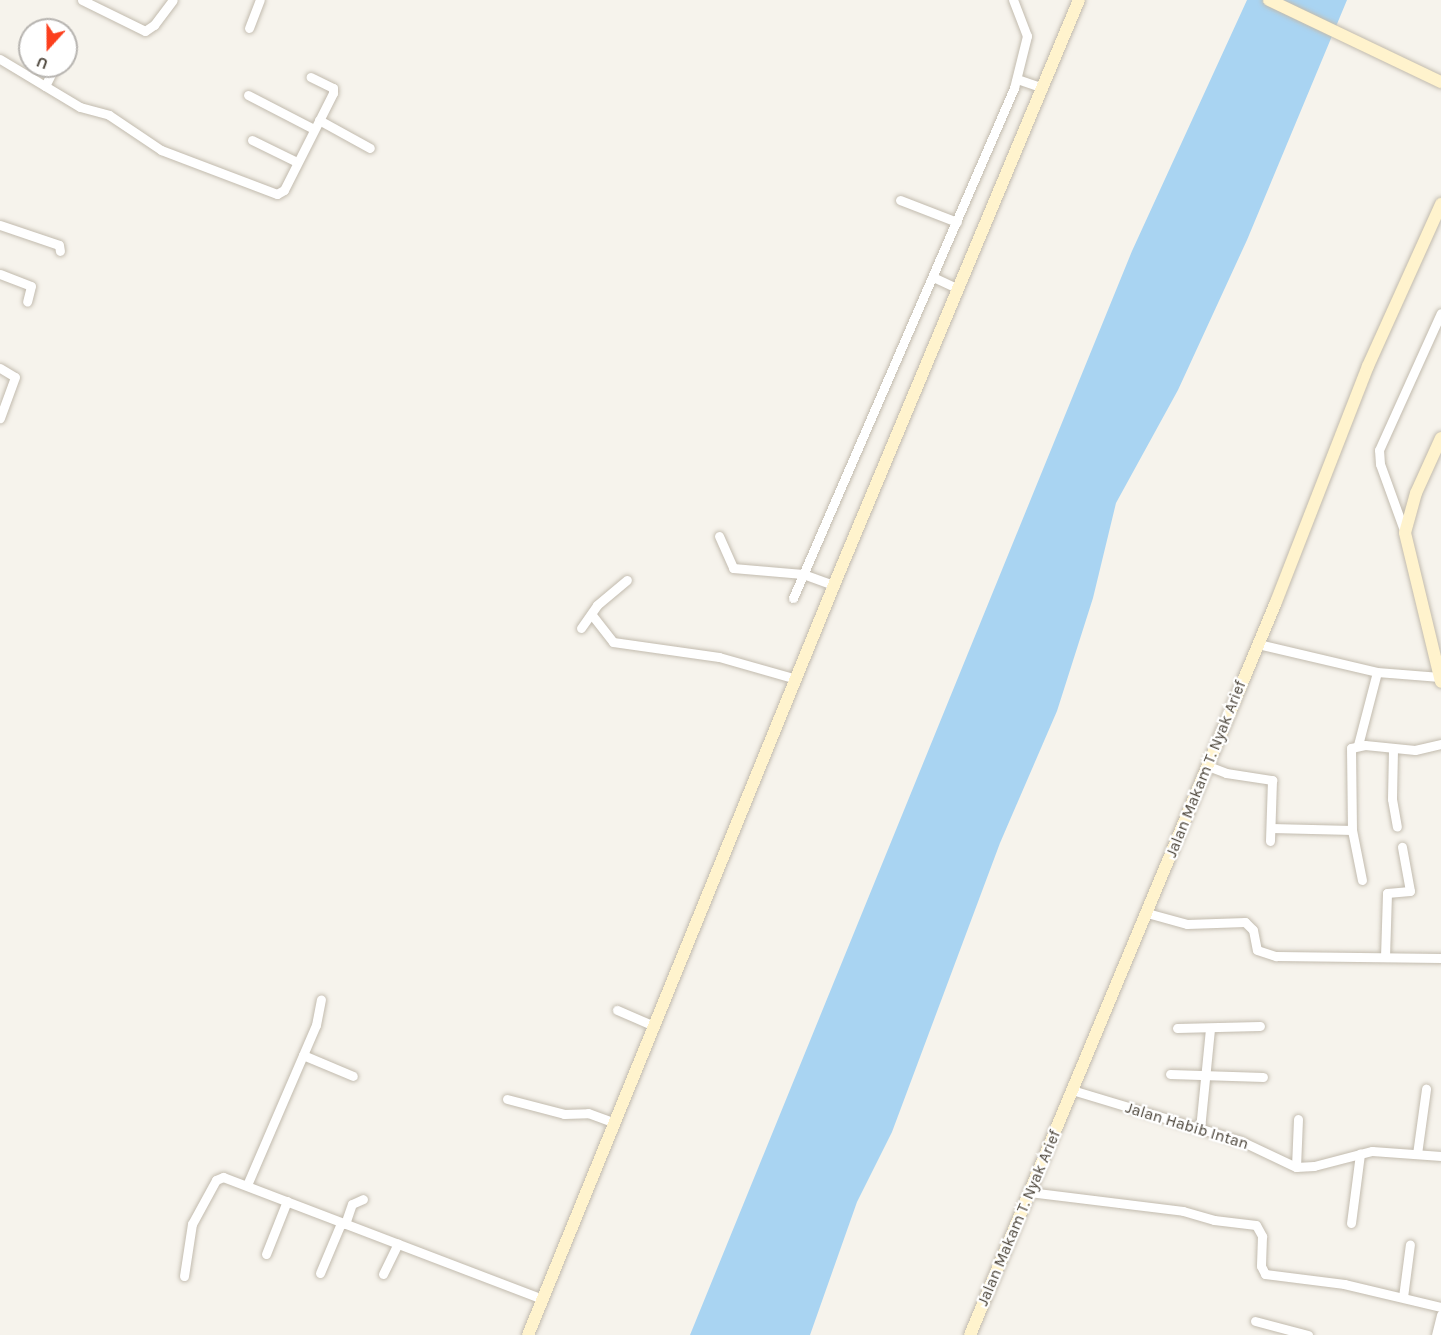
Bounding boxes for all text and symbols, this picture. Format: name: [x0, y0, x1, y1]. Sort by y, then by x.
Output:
north arrow: [18, 18, 78, 78]
text: U: [34, 53, 51, 74]
street label: Jalan Makam T. Nyak Arief: [1162, 678, 1250, 860]
street label: Jalan Habib Intan: [1123, 1098, 1251, 1154]
street label: Jalan Makam T. Nyak Arief: [973, 1127, 1065, 1309]

